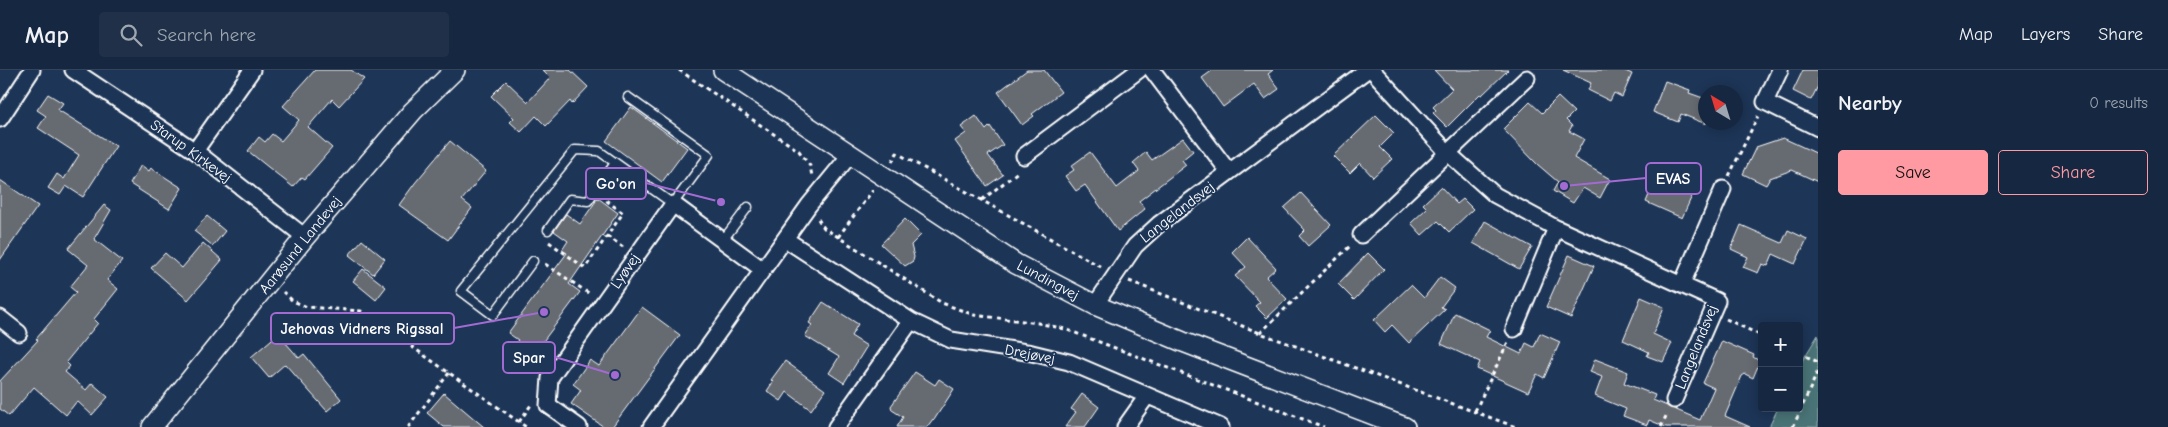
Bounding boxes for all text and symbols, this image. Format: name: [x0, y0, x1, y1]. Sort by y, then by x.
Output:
search box: [99, 12, 449, 57]
text: Map: [25, 21, 69, 49]
icon: search: [117, 21, 145, 49]
text: Search here: [157, 24, 256, 46]
text: Map: [1959, 24, 1993, 45]
text: Layers: [2021, 24, 2070, 45]
text: Share: [2098, 24, 2143, 45]
north arrow: [1698, 85, 1743, 130]
text: Nearby: [1838, 91, 1902, 115]
text: 0 results: [2089, 94, 2148, 112]
street label: Starup Kirkevej: [147, 116, 235, 186]
button: Save: [1838, 150, 1988, 195]
button: Share: [1998, 150, 2148, 195]
callout: EVAS: [1646, 163, 1701, 194]
callout: Go'on: [586, 168, 646, 199]
text: EVAS: [1656, 170, 1691, 188]
text: Go'on: [596, 175, 636, 193]
street label: Langelandsvej: [1136, 177, 1218, 247]
street label: Aarøsund Landevej: [255, 192, 345, 298]
street label: Lyøvej: [607, 250, 643, 292]
street label: Lundingvej: [1014, 256, 1082, 304]
street label: Langelandsvej: [1671, 302, 1721, 392]
callout: Jehovas Vidners Rigssal: [271, 313, 454, 344]
text: Jehovas Vidners Rigssal: [280, 320, 444, 338]
map controls: [1758, 322, 1803, 412]
button: +: [1758, 322, 1803, 367]
street label: Drejøvej: [1003, 340, 1057, 368]
callout: Spar: [503, 342, 555, 373]
text: Spar: [513, 349, 545, 367]
button: −: [1758, 367, 1803, 412]

